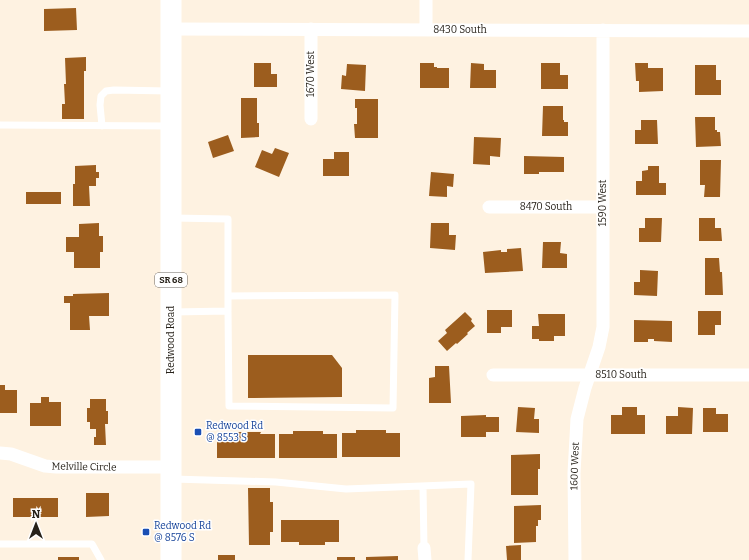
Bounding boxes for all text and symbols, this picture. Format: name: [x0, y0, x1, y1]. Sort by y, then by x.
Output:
street label: 8430 South: [433, 24, 488, 36]
street label: 1670 West: [305, 50, 317, 97]
street label: 1590 West: [597, 179, 609, 226]
street label: 8470 South: [520, 201, 573, 213]
road number: SR 68: [155, 273, 187, 287]
street label: Redwood Road: [165, 306, 177, 374]
street label: 8510 South: [595, 369, 647, 381]
place label: Redwood Rd @ 8553 S: [206, 420, 263, 444]
marker: Redwood Rd @ 8553 S: [193, 427, 203, 437]
street label: 1600 West: [568, 441, 582, 490]
street label: Melville Circle: [51, 460, 117, 474]
north arrow: [16, 504, 56, 544]
text: N: [32, 508, 41, 521]
place label: Redwood Rd @ 8576 S: [154, 520, 211, 544]
marker: Redwood Rd @ 8576 S: [141, 527, 151, 537]

